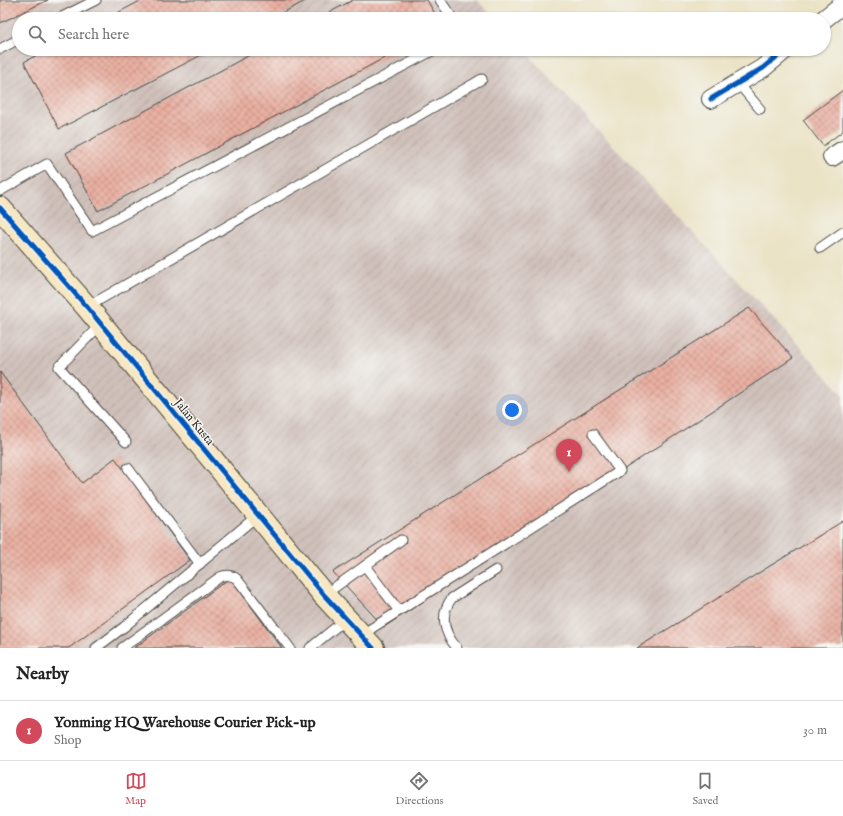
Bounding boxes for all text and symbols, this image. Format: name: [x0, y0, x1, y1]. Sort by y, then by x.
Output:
search box: [12, 12, 831, 56]
icon: search: [26, 23, 48, 45]
text: Search here: [58, 25, 129, 44]
street label: Jalan Kusta: [169, 394, 218, 450]
your location: [502, 400, 522, 420]
pin: 1: [556, 439, 582, 472]
text: Nearby: [16, 664, 69, 685]
text: Yonming HQ Warehouse Courier Pick-up: [54, 713, 316, 732]
text: 1: [27, 722, 31, 739]
text: 30 m: [803, 722, 827, 739]
text: Shop: [54, 732, 82, 749]
tab: Map: [125, 770, 147, 808]
tab: Directions: [396, 770, 443, 808]
tab: Saved: [692, 770, 718, 808]

